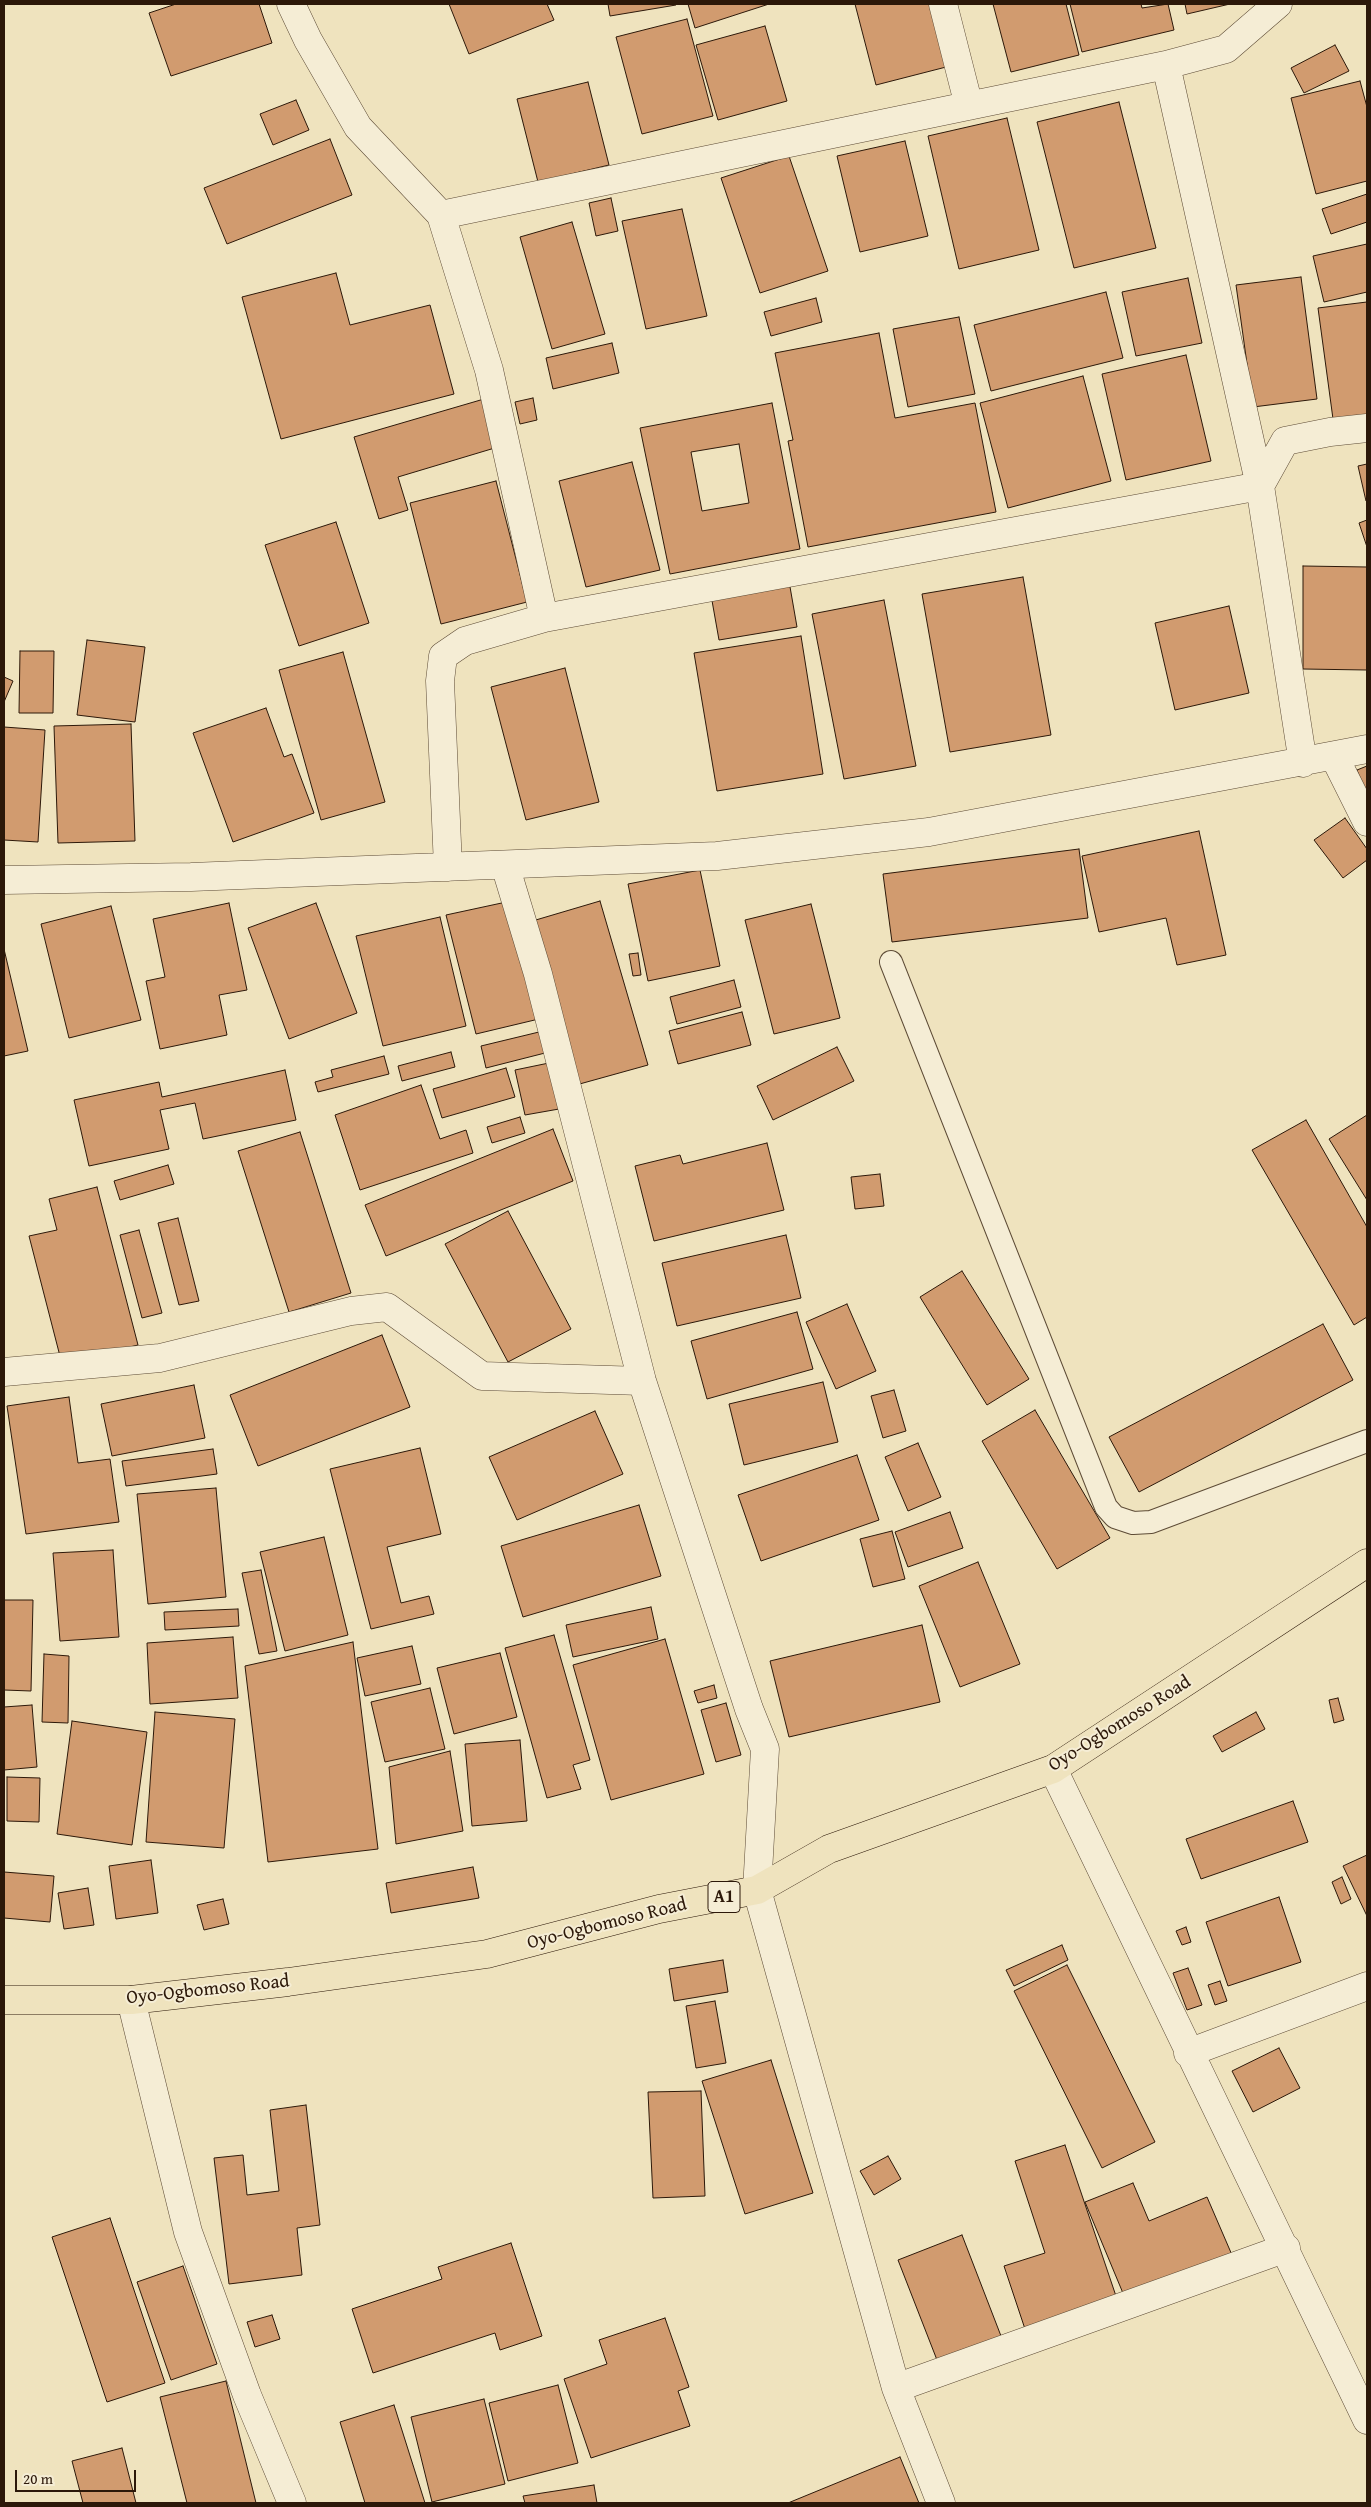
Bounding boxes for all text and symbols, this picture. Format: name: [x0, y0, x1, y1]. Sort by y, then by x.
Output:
street label: Oyo-Ogbomoso Road: [1045, 1671, 1195, 1777]
road number: A1: [708, 1881, 740, 1912]
street label: Oyo-Ogbomoso Road: [525, 1893, 689, 1955]
street label: Oyo-Ogbomoso Road: [125, 1970, 291, 2010]
scale bar: [18, 2460, 139, 2492]
text: 20 m: [23, 2468, 53, 2489]

